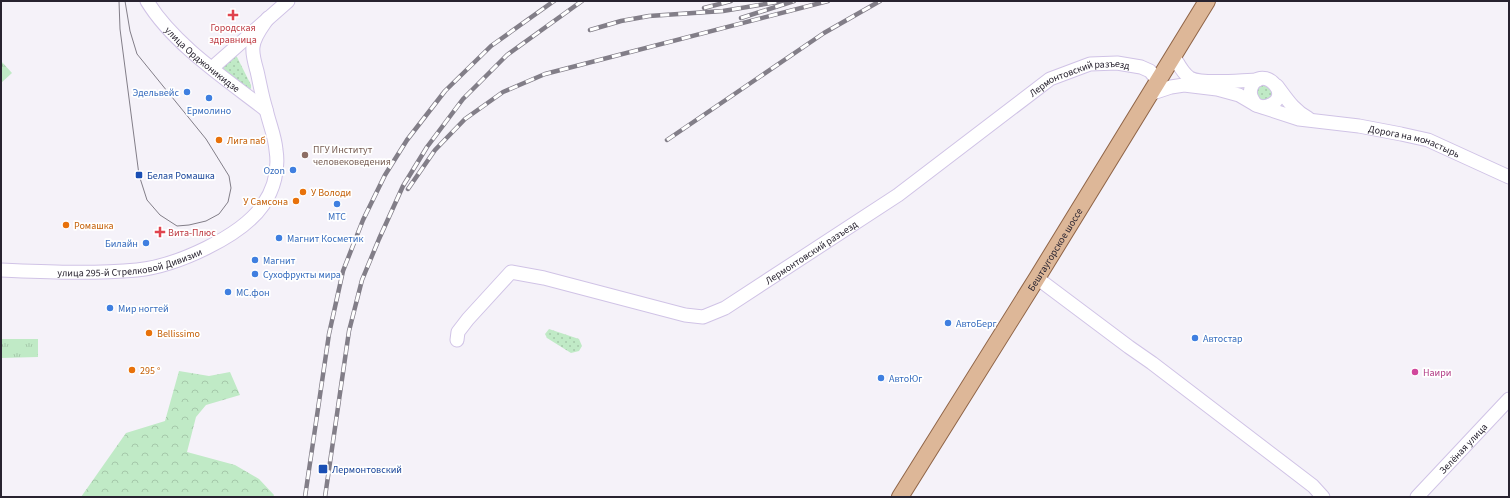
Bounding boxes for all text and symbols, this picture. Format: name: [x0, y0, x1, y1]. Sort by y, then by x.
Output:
marker: Городская здравница: [228, 10, 238, 20]
place label: Городская здравница: [209, 21, 257, 47]
street label: улица Орджоникидзе: [161, 24, 243, 96]
street label: Лермонтовский разъезд: [1026, 57, 1131, 101]
place label: Эдельвейс: [133, 86, 179, 100]
marker: Эдельвейс: [182, 87, 192, 97]
marker: Ермолино: [204, 93, 214, 103]
place label: Ермолино: [187, 104, 231, 118]
street label: Дорога на монастырь: [1367, 122, 1462, 162]
place label: Лига паб: [227, 134, 266, 148]
marker: Лига паб: [214, 135, 224, 145]
place label: ПГУ Институт человековедения: [313, 143, 391, 169]
marker: ПГУ Институт человековедения: [300, 150, 310, 160]
place label: Ozon: [263, 164, 285, 178]
marker: Ozon: [288, 165, 298, 175]
place label: Белая Ромашка: [147, 169, 215, 183]
marker: Белая Ромашка: [134, 170, 144, 180]
place label: У Володи: [311, 186, 351, 200]
marker: У Володи: [298, 187, 308, 197]
place label: У Самсона: [243, 195, 288, 209]
marker: У Самсона: [291, 196, 301, 206]
marker: МТС: [332, 199, 342, 209]
street label: Бештаугорское шоссе: [1024, 205, 1086, 294]
place label: МТС: [328, 210, 346, 224]
street label: Лермонтовский разъезд: [763, 217, 861, 288]
place label: Ромашка: [74, 219, 114, 233]
marker: Ромашка: [61, 220, 71, 230]
place label: Вита-Плюс: [168, 226, 216, 240]
marker: Вита-Плюс: [155, 227, 165, 237]
place label: Магнит Косметик: [287, 232, 363, 246]
marker: Магнит Косметик: [274, 233, 284, 243]
place label: Билайн: [105, 237, 138, 251]
marker: Билайн: [141, 238, 151, 248]
street label: улица 295-й Стрелковой Дивизии: [57, 245, 205, 280]
place label: Магнит: [263, 254, 296, 268]
marker: Магнит: [250, 255, 260, 265]
place label: Сухофрукты мира: [263, 268, 341, 282]
marker: Сухофрукты мира: [250, 269, 260, 279]
place label: МС.фон: [236, 286, 270, 300]
marker: МС.фон: [223, 287, 233, 297]
place label: Мир ногтей: [118, 302, 169, 316]
marker: Мир ногтей: [105, 303, 115, 313]
place label: АвтоБерг: [956, 317, 997, 331]
marker: АвтоБерг: [943, 318, 953, 328]
place label: Bellissimo: [157, 327, 200, 341]
marker: Bellissimo: [144, 328, 154, 338]
place label: Автостар: [1203, 332, 1243, 346]
marker: Автостар: [1190, 333, 1200, 343]
place label: 295 °: [140, 364, 160, 378]
marker: 295 °: [127, 365, 137, 375]
place label: Наири: [1423, 366, 1451, 380]
marker: Наири: [1410, 367, 1420, 377]
place label: АвтоЮг: [889, 372, 922, 386]
marker: АвтоЮг: [876, 373, 886, 383]
street label: Зелёная улица: [1436, 420, 1491, 477]
marker: Лермонтовский: [317, 463, 329, 475]
place label: Лермонтовский: [332, 463, 402, 477]

